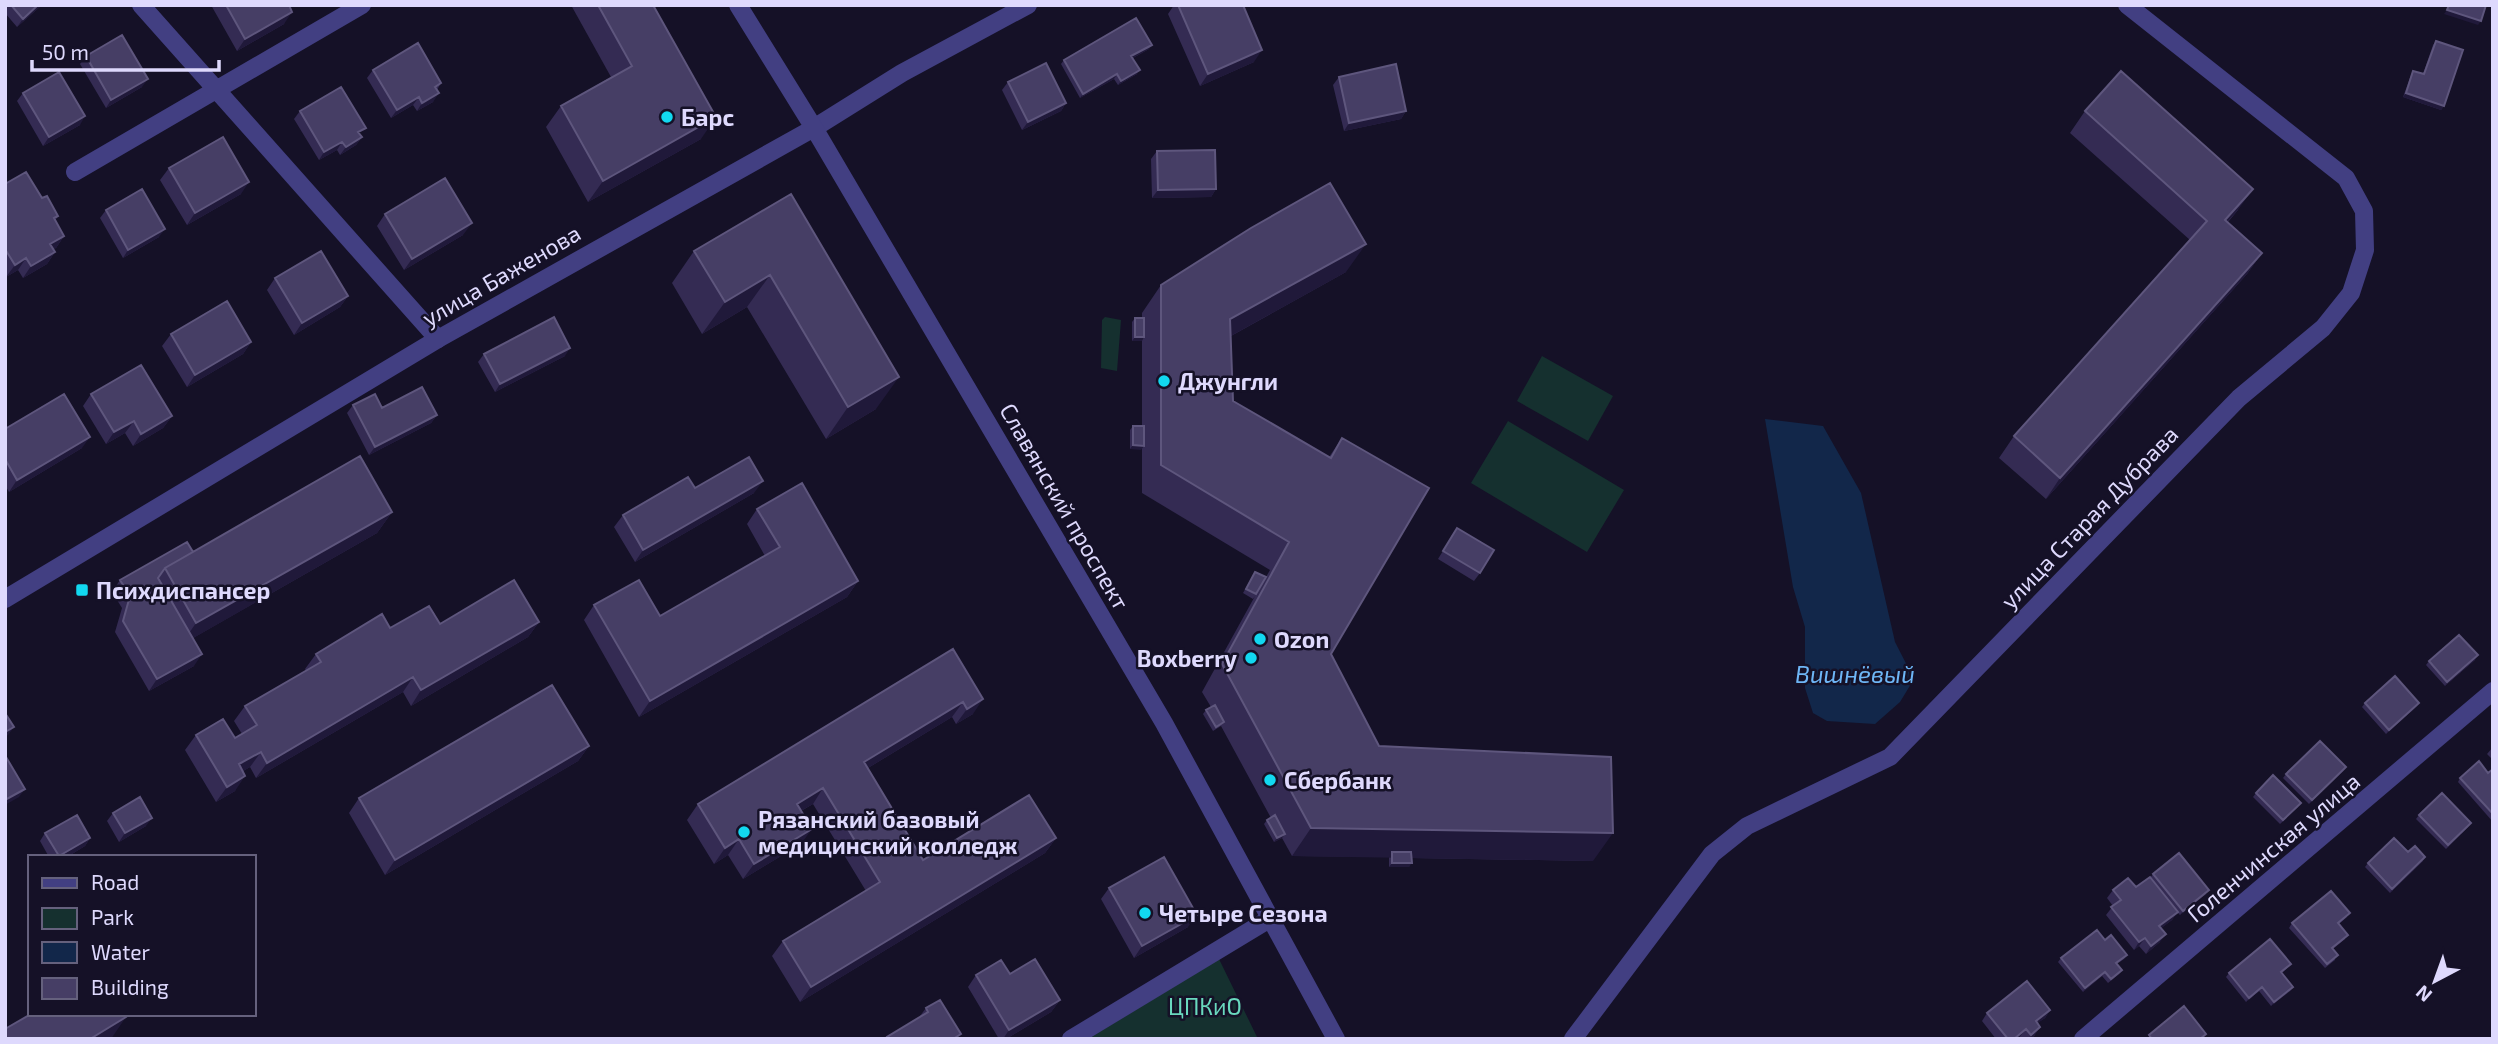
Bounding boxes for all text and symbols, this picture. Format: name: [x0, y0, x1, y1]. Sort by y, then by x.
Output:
scale bar: [32, 28, 219, 72]
text: 50 m: [42, 39, 89, 64]
place label: Барс: [681, 103, 734, 131]
marker: Барс: [659, 109, 675, 125]
street label: улица Баженова: [417, 218, 586, 333]
place label: Джунгли: [1178, 367, 1278, 395]
marker: Джунгли: [1156, 373, 1172, 389]
street label: Славянский проспект: [995, 398, 1135, 614]
street label: улица Старая Дубрава: [1995, 420, 2184, 615]
place label: Психдиспансер: [96, 576, 270, 604]
marker: Психдиспансер: [74, 582, 90, 598]
place label: Ozon: [1274, 625, 1329, 653]
marker: Ozon: [1252, 631, 1268, 647]
place label: Boxberry: [1137, 644, 1237, 672]
marker: Boxberry: [1243, 650, 1259, 666]
water label: Вишнёвый: [1795, 659, 1915, 688]
place label: Сбербанк: [1284, 766, 1392, 794]
street label: Голенчинская улица: [2181, 766, 2366, 928]
marker: Сбербанк: [1262, 772, 1278, 788]
place label: Рязанский базовый медицинский колледж: [758, 805, 1017, 859]
marker: Рязанский базовый медицинский колледж: [736, 824, 752, 840]
legend: [28, 855, 256, 1016]
text: Road: [91, 869, 139, 894]
place label: Четыре Сезона: [1159, 899, 1328, 927]
text: Park: [91, 904, 134, 929]
marker: Четыре Сезона: [1137, 905, 1153, 921]
text: Water: [91, 939, 150, 964]
north arrow: [2400, 946, 2470, 1016]
text: Building: [91, 974, 169, 999]
text: N: [2411, 981, 2436, 1007]
park label: ЦПКиО: [1168, 992, 1242, 1020]

